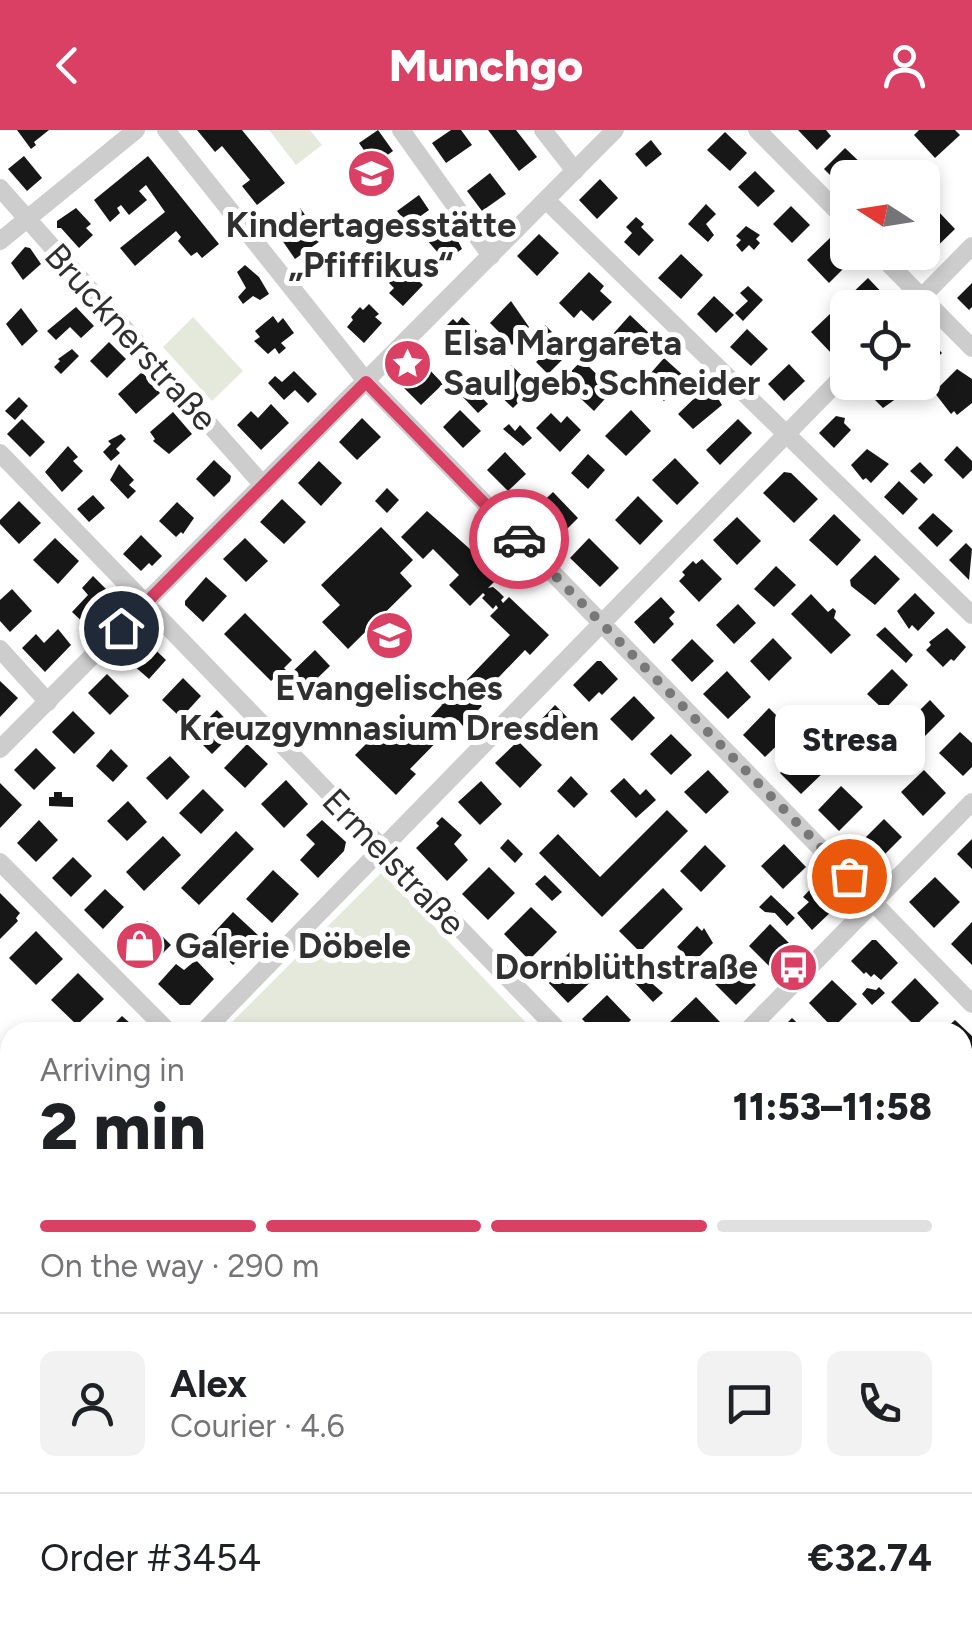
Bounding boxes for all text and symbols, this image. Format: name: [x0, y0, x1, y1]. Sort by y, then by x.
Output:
icon: back: [40, 38, 95, 93]
text: Munchgo: [389, 38, 583, 92]
icon: person: [877, 38, 932, 93]
school or university icon: Kindertagesstätte „Pfiffikus“: [345, 147, 397, 199]
north arrow: [830, 160, 940, 270]
map controls: [830, 160, 940, 400]
place label: Kindertagesstätte „Pfiffikus“: [225, 204, 517, 286]
street label: Brucknerstraße: [36, 235, 226, 439]
button: locate: [830, 290, 940, 400]
place label: Elsa Margareta Saul geb. Schneider: [443, 322, 760, 404]
place icon: Elsa Margareta Saul geb. Schneider: [382, 337, 434, 389]
courier: [469, 489, 569, 589]
icon: car: [492, 512, 547, 567]
pin: [79, 586, 164, 671]
icon: home: [94, 601, 149, 656]
school or university icon: Evangelisches Kreuzgymnasium Dresden: [363, 610, 415, 662]
place label: Evangelisches Kreuzgymnasium Dresden: [179, 667, 599, 749]
callout: Stresa: [774, 706, 924, 776]
text: Stresa: [802, 721, 898, 759]
street label: Ermelstraße: [314, 780, 474, 944]
pin: [807, 834, 892, 919]
icon: bag: [822, 849, 877, 904]
shop icon: Galerie Döbele: [114, 920, 166, 972]
place label: Galerie Döbele: [175, 925, 411, 967]
bus stop icon: Dornblüthstraße: [767, 941, 819, 993]
place label: Dornblüthstraße: [494, 946, 758, 988]
text: Arriving in: [40, 1051, 185, 1089]
text: 11:53–11:58: [733, 1084, 932, 1130]
text: 2 min: [40, 1087, 206, 1165]
text: On the way · 290 m: [40, 1247, 319, 1285]
button: person: [40, 1351, 145, 1456]
button: chat: [697, 1351, 802, 1456]
button: phone: [827, 1351, 932, 1456]
text: Alex: [170, 1361, 247, 1407]
text: Courier · 4.6: [170, 1407, 345, 1445]
text: Order #3454: [40, 1535, 261, 1581]
text: €32.74: [808, 1535, 932, 1581]

